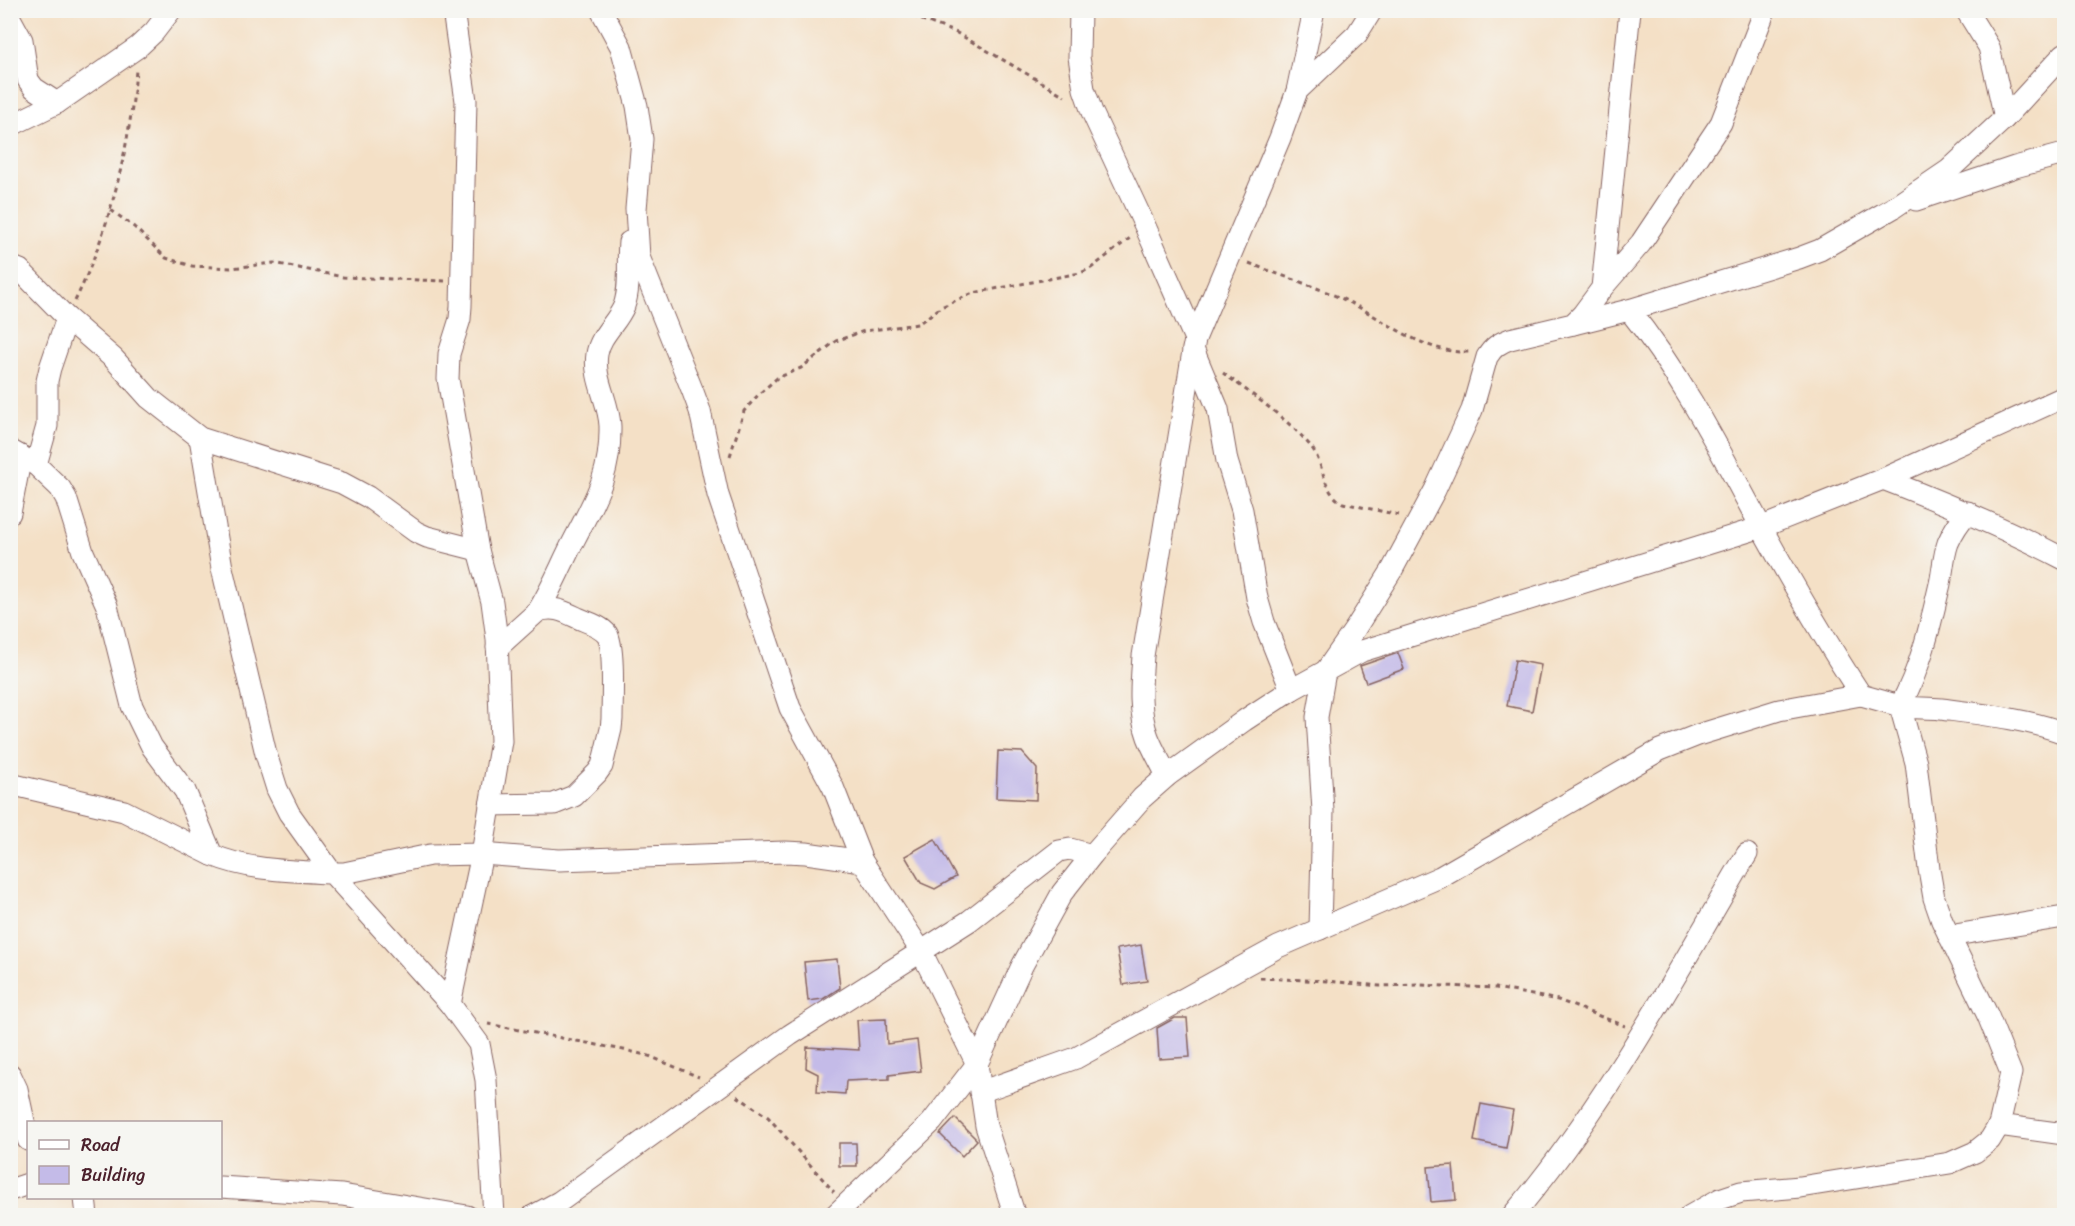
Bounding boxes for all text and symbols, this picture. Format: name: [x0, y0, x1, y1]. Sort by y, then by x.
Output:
legend: [27, 1121, 222, 1199]
text: Road: [81, 1129, 121, 1161]
text: Building: [81, 1159, 145, 1191]

